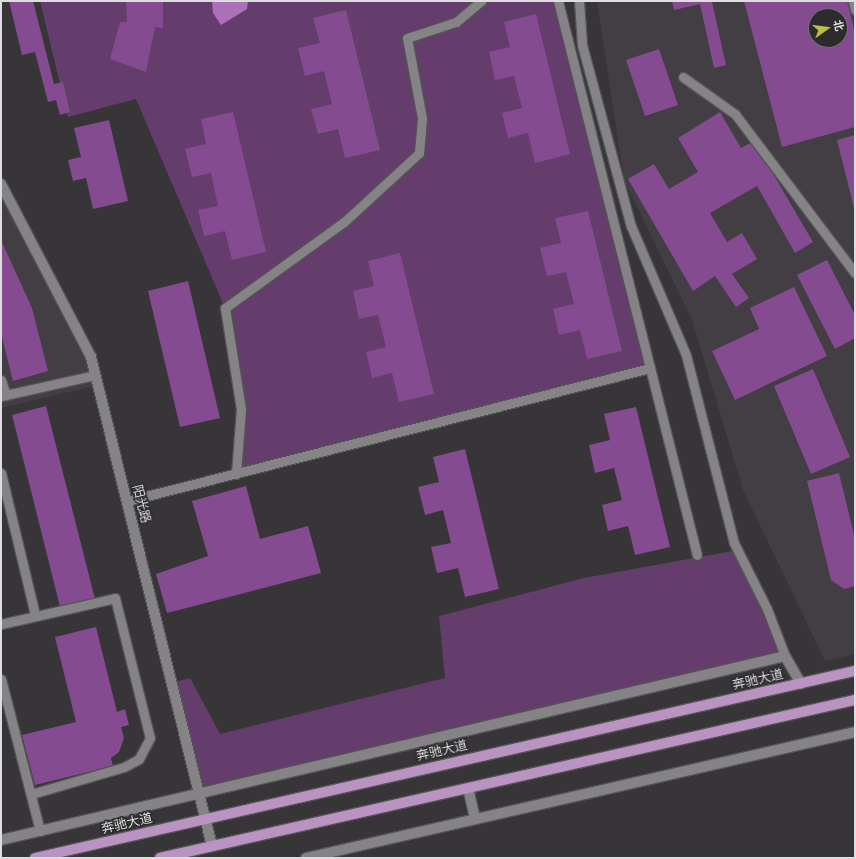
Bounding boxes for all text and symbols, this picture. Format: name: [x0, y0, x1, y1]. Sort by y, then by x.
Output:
north arrow: [808, 8, 848, 48]
text: 北: [832, 19, 846, 32]
street label: 阳光路: [129, 483, 153, 525]
street label: 奔驰大道: [731, 667, 785, 693]
street label: 奔驰大道: [415, 738, 469, 764]
street label: 奔驰大道: [100, 811, 154, 837]

